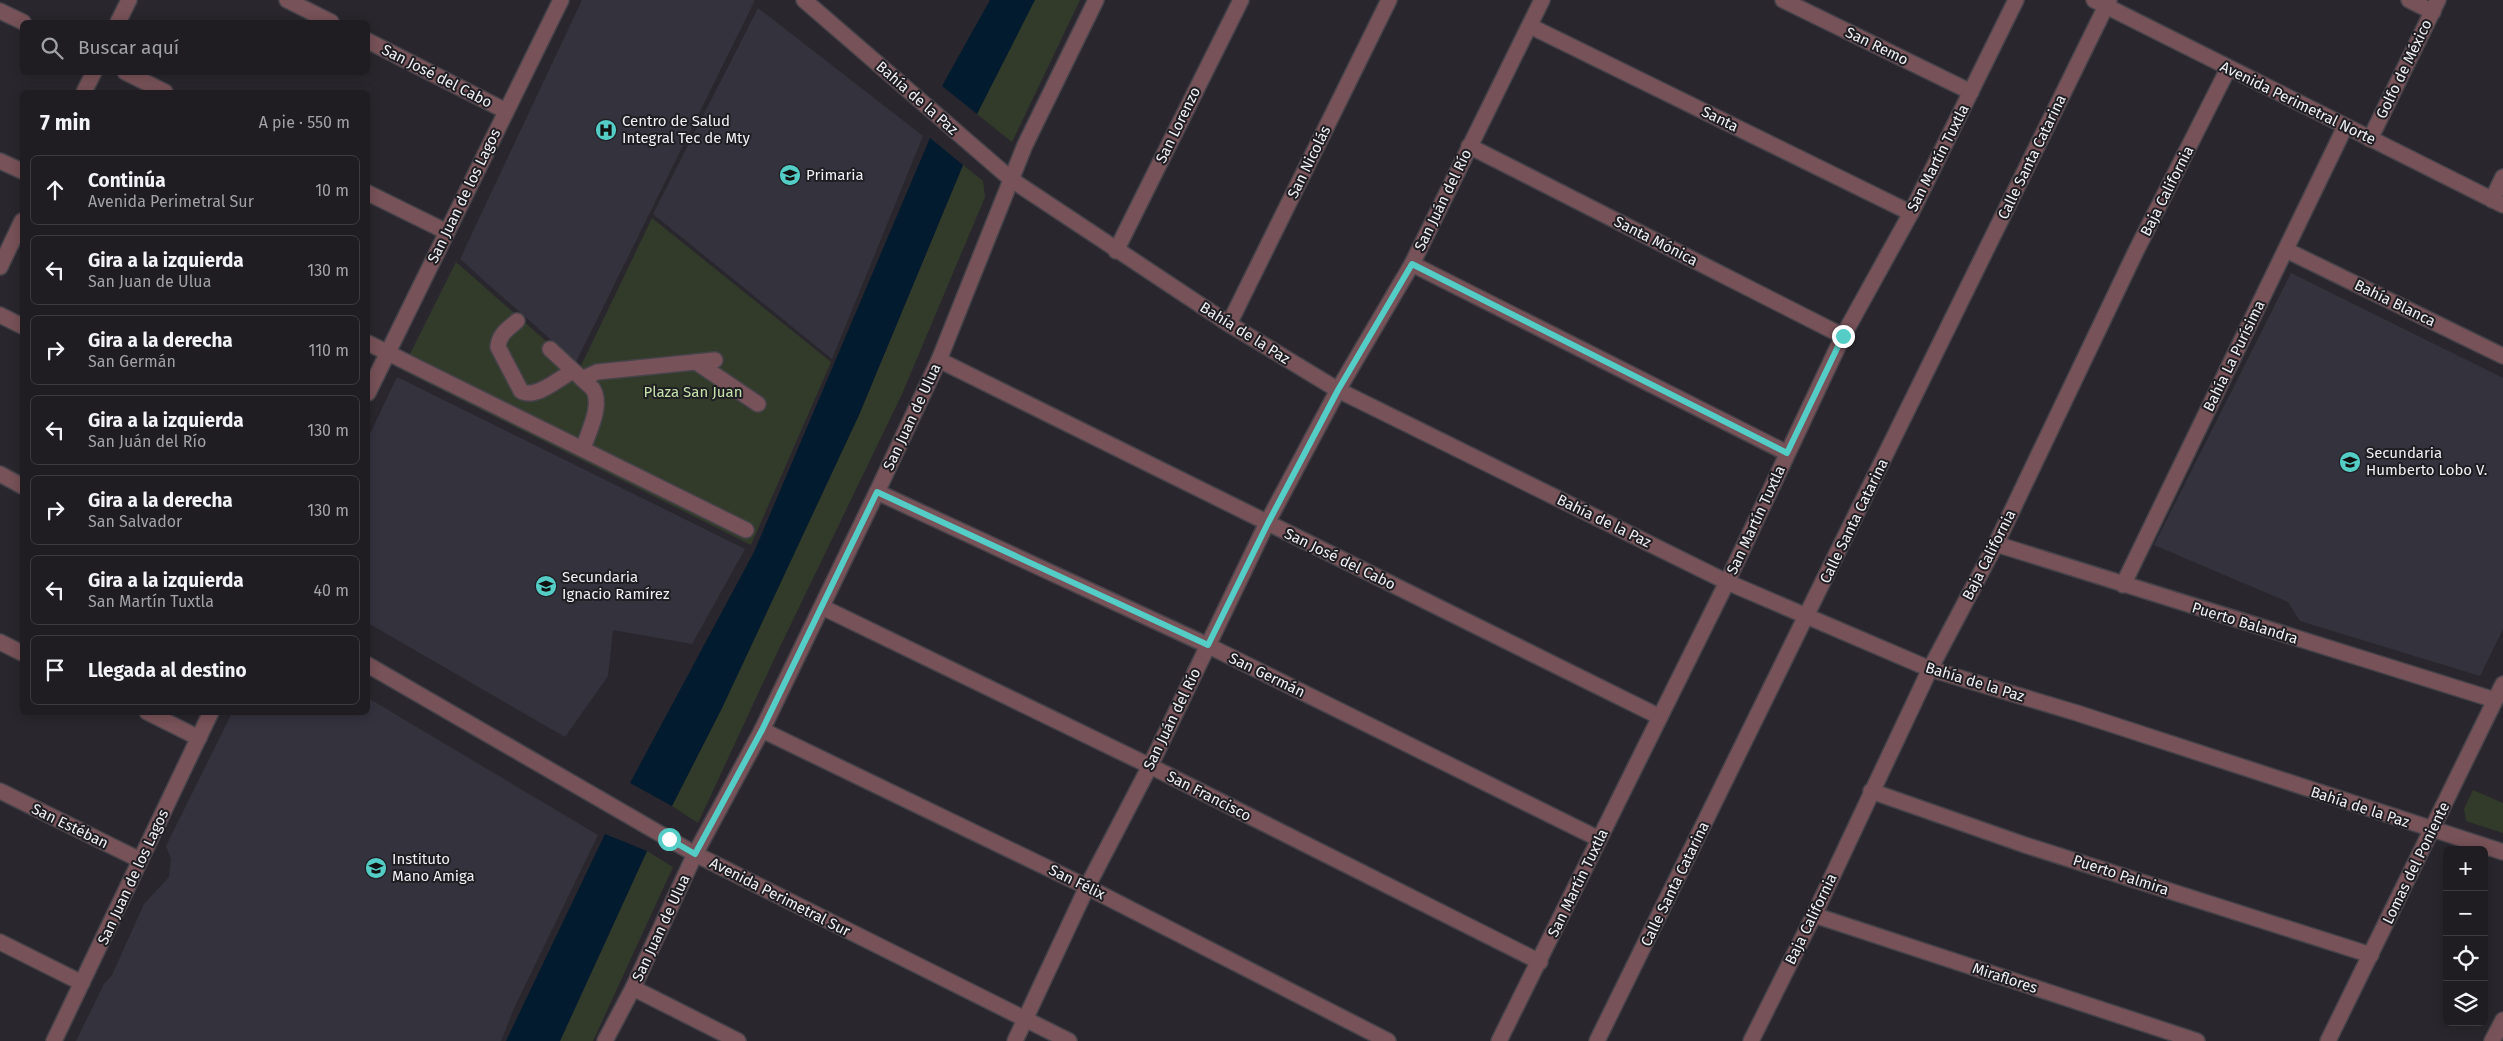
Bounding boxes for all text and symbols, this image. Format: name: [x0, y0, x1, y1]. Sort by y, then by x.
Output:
street label: Golfo de México: [2372, 16, 2436, 122]
search box: [20, 20, 370, 75]
street label: San Remo: [1843, 23, 1911, 69]
icon: search: [38, 34, 66, 62]
text: Buscar aquí: [78, 36, 179, 59]
street label: San José del Cabo: [379, 40, 495, 112]
street label: Avenida Perimetral Norte: [2217, 57, 2379, 149]
street label: Bahía de la Paz: [872, 58, 962, 139]
street label: San Lorenzo: [1152, 84, 1204, 166]
street label: Calle Santa Catarina: [1994, 92, 2070, 222]
street label: San Martín Tuxtla: [1903, 101, 1973, 215]
street label: Santa: [1699, 102, 1741, 136]
text: 7 min: [40, 110, 91, 136]
place label: Centro de Salud Integral Tec de Mty: [622, 112, 750, 147]
text: A pie · 550 m: [259, 113, 350, 132]
hospital icon: Centro de Salud Integral Tec de Mty: [594, 118, 618, 142]
street label: San Nicolás: [1284, 123, 1334, 201]
street label: San Juan de los Lagos: [424, 126, 504, 266]
street label: Baja California: [2137, 143, 2197, 239]
street label: San Juán del Río: [1411, 146, 1475, 254]
school or university icon: Primaria: [778, 163, 802, 187]
place label: Primaria: [806, 166, 864, 184]
text: Continúa: [88, 169, 166, 192]
icon: ahead: [41, 176, 69, 204]
text: 10 m: [315, 181, 349, 200]
text: Avenida Perimetral Sur: [88, 192, 254, 211]
street label: Santa Mónica: [1611, 212, 1701, 270]
text: Gira a la izquierda: [88, 249, 244, 272]
icon: left: [41, 256, 69, 284]
text: 130 m: [307, 261, 349, 280]
text: San Juan de Ulua: [88, 272, 211, 291]
street label: Bahía Blanca: [2352, 276, 2438, 330]
street label: Bahía de la Paz: [1197, 298, 1294, 368]
street label: Bahía La Purísima: [2199, 298, 2269, 414]
route end: [1832, 325, 1855, 348]
text: Gira a la derecha: [88, 329, 233, 352]
icon: right: [41, 336, 69, 364]
text: 110 m: [308, 341, 349, 360]
text: San Germán: [88, 352, 176, 371]
street label: San Juan de Ulua: [879, 361, 945, 473]
park label: Plaza San Juan: [644, 383, 742, 401]
text: Gira a la izquierda: [88, 409, 244, 432]
icon: left: [41, 416, 69, 444]
text: 130 m: [307, 421, 349, 440]
text: San Juán del Río: [88, 432, 206, 451]
place label: Secundaria Humberto Lobo V.: [2366, 444, 2487, 479]
school or university icon: Secundaria Humberto Lobo V.: [2338, 450, 2362, 474]
street label: Calle Santa Catarina: [1816, 456, 1892, 586]
street label: San Martín Tuxtla: [1723, 463, 1789, 577]
text: Gira a la derecha: [88, 489, 233, 512]
street label: Bahía de la Paz: [1554, 490, 1654, 552]
icon: right: [41, 496, 69, 524]
text: 130 m: [307, 501, 349, 520]
street label: Baja California: [1959, 507, 2019, 603]
text: San Salvador: [88, 512, 182, 531]
street label: San José del Cabo: [1282, 524, 1398, 594]
place label: Secundaria Ignacio Ramírez: [562, 568, 670, 603]
text: Gira a la izquierda: [88, 569, 244, 592]
school or university icon: Secundaria Ignacio Ramírez: [534, 574, 558, 598]
icon: left: [41, 576, 69, 604]
text: 40 m: [314, 581, 349, 600]
text: San Martín Tuxtla: [88, 592, 214, 611]
street label: Puerto Balandra: [2190, 598, 2300, 648]
street label: San Germán: [1226, 649, 1308, 701]
icon: arrive: [41, 656, 69, 684]
street label: Bahía de la Paz: [1923, 658, 2027, 706]
text: Llegada al destino: [88, 659, 247, 682]
street label: San Juán del Río: [1140, 665, 1204, 773]
street label: San Francisco: [1164, 767, 1254, 825]
street label: Bahía de la Paz: [2308, 783, 2412, 832]
street label: Lomas del Poniente: [2379, 799, 2453, 927]
street label: San Estéban: [29, 800, 111, 852]
street label: San Juan de los Lagos: [94, 807, 172, 947]
street label: Calle Santa Catarina: [1637, 819, 1713, 949]
street label: San Martín Tuxtla: [1544, 826, 1612, 940]
route start: [658, 828, 681, 851]
map controls: [2443, 846, 2488, 1026]
button: +: [2443, 846, 2488, 891]
place label: Instituto Mano Amiga: [392, 850, 475, 885]
street label: Puerto Palmira: [2071, 851, 2171, 899]
street label: Avenida Perimetral Sur: [707, 854, 854, 940]
school or university icon: Instituto Mano Amiga: [364, 856, 388, 880]
street label: San Félix: [1046, 861, 1109, 904]
street label: Baja California: [1781, 871, 1841, 967]
street label: San Juan de Ulua: [628, 872, 694, 984]
button: −: [2443, 891, 2488, 936]
button: locate: [2443, 936, 2488, 981]
street label: Miraflores: [1970, 959, 2040, 997]
button: layers: [2443, 981, 2488, 1026]

